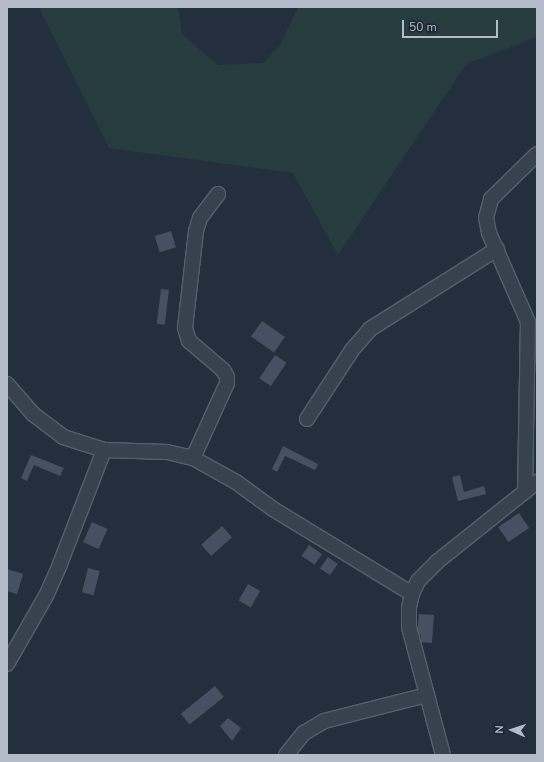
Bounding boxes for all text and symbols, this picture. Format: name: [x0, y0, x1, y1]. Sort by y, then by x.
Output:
scale bar: [404, 12, 500, 38]
text: 50 m: [409, 19, 437, 35]
north arrow: [492, 710, 532, 750]
text: N: [492, 725, 507, 734]

